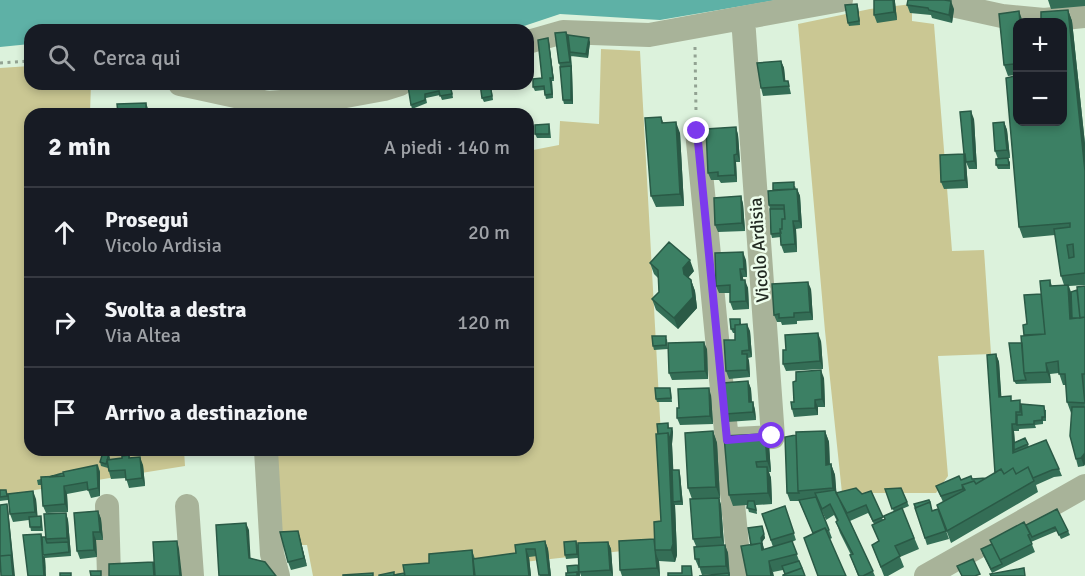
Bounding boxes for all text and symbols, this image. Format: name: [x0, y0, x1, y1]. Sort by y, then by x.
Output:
map controls: [1013, 18, 1067, 126]
button: +: [1013, 18, 1067, 72]
search box: [24, 24, 534, 90]
icon: search: [45, 41, 78, 74]
text: Cerca qui: [93, 44, 181, 71]
button: −: [1013, 72, 1067, 126]
route end: [683, 117, 709, 143]
text: 2 min: [48, 131, 111, 163]
text: A piedi · 140 m: [384, 135, 510, 160]
street label: Vicolo Ardisia: [744, 197, 774, 303]
text: Prosegui: [105, 206, 189, 233]
icon: ahead: [48, 216, 81, 249]
text: 20 m: [468, 220, 510, 245]
text: Vicolo Ardisia: [105, 233, 222, 258]
text: Svolta a destra: [105, 296, 246, 323]
icon: right: [48, 306, 81, 339]
text: 120 m: [457, 310, 510, 335]
text: Via Altea: [105, 323, 181, 348]
icon: arrive: [48, 396, 81, 429]
text: Arrivo a destinazione: [105, 399, 308, 426]
route start: [758, 422, 784, 448]

